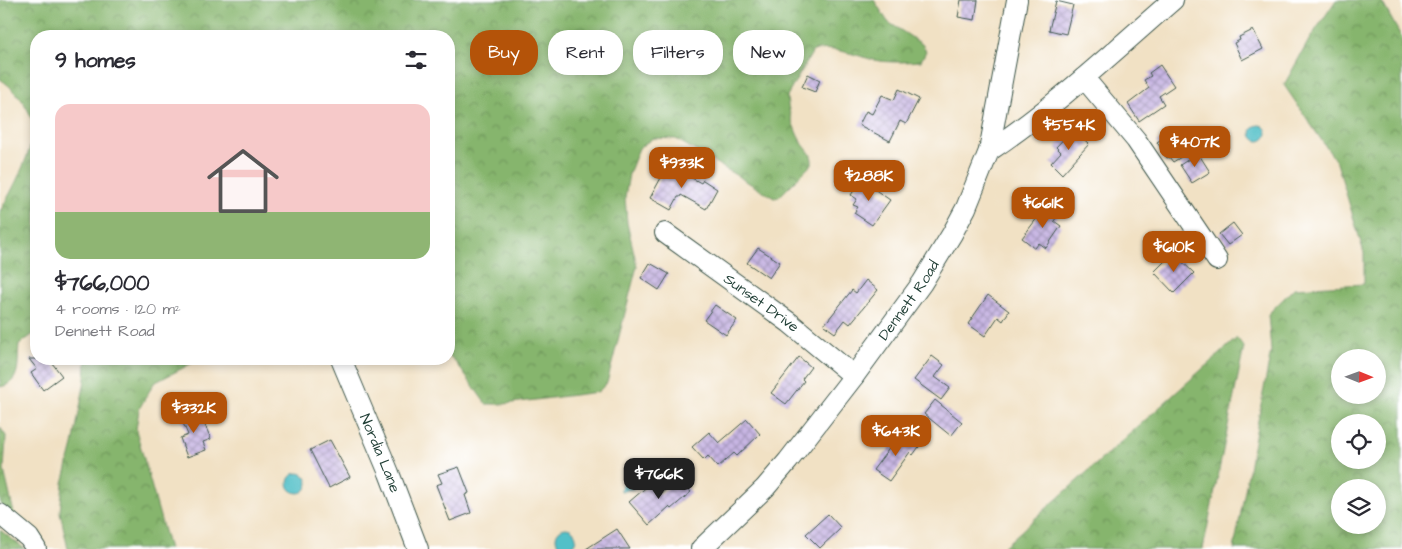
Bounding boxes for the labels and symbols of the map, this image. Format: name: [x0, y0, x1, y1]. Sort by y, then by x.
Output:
pin: $554K: [1034, 108, 1104, 151]
pin: $407K: [1160, 126, 1230, 168]
pin: $933K: [647, 146, 717, 189]
pin: $288K: [834, 160, 904, 202]
pin: $661K: [1008, 186, 1078, 229]
pin: $610K: [1139, 230, 1209, 273]
street label: Dennett Road: [873, 256, 945, 345]
street label: Sunset Drive: [719, 268, 804, 337]
north arrow: [1331, 349, 1386, 404]
pin: $332K: [159, 392, 229, 434]
street label: Nordia Lane: [354, 411, 405, 496]
pin: $643K: [861, 414, 931, 457]
pin: $766K: [624, 458, 694, 500]

